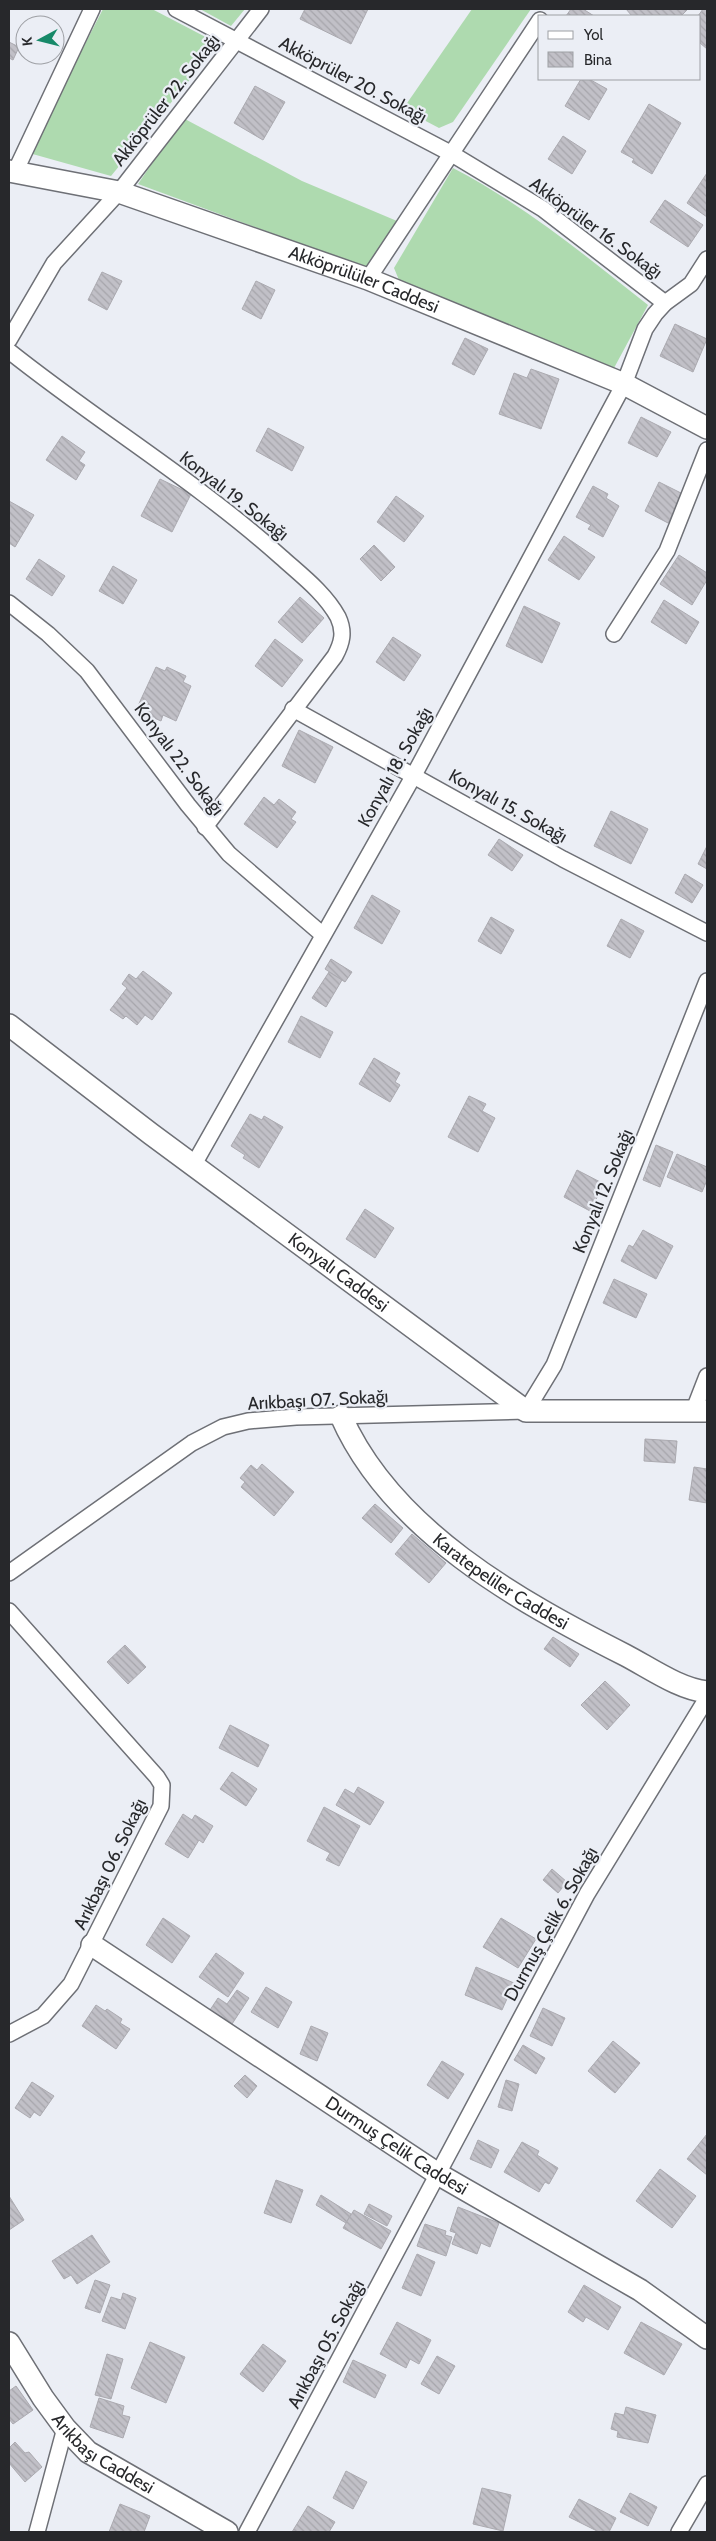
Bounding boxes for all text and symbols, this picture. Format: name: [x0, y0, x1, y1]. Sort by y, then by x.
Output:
north arrow: [15, 15, 65, 65]
legend: [538, 15, 701, 80]
text: Yol: [583, 26, 603, 44]
street label: Akköprüler 22. Sokağı: [108, 30, 224, 170]
street label: Akköprüler 20. Sokağı: [275, 32, 431, 128]
text: K: [18, 36, 37, 47]
text: Bina: [584, 51, 612, 69]
street label: Akköprüler 16. Sokağı: [525, 172, 667, 284]
street label: Akköprülüler Caddesi: [286, 241, 442, 318]
street label: Konyalı 19. Sokağı: [175, 447, 293, 545]
street label: Konyalı 22. Sokağı: [129, 698, 229, 820]
street label: Konyalı 18. Sokağı: [353, 703, 437, 831]
street label: Konyalı 15. Sokağı: [445, 764, 571, 848]
street label: Konyalı 12. Sokağı: [568, 1126, 638, 1256]
street label: Konyalı Caddesi: [284, 1228, 393, 1317]
street label: Arıkbaşı 07. Sokağı: [247, 1385, 389, 1415]
street label: Karatepeliler Caddesi: [428, 1528, 573, 1635]
street label: Arıkbaşı 06. Sokağı: [69, 1795, 151, 1933]
street label: Durmuş Çelik 6. Sokağı: [499, 1843, 603, 2005]
street label: Durmuş Çelik Caddesi: [321, 2092, 472, 2200]
street label: Arıkbaşı 05. Sokağı: [283, 2276, 369, 2412]
street label: Arıkbaşı Caddesi: [47, 2409, 158, 2499]

